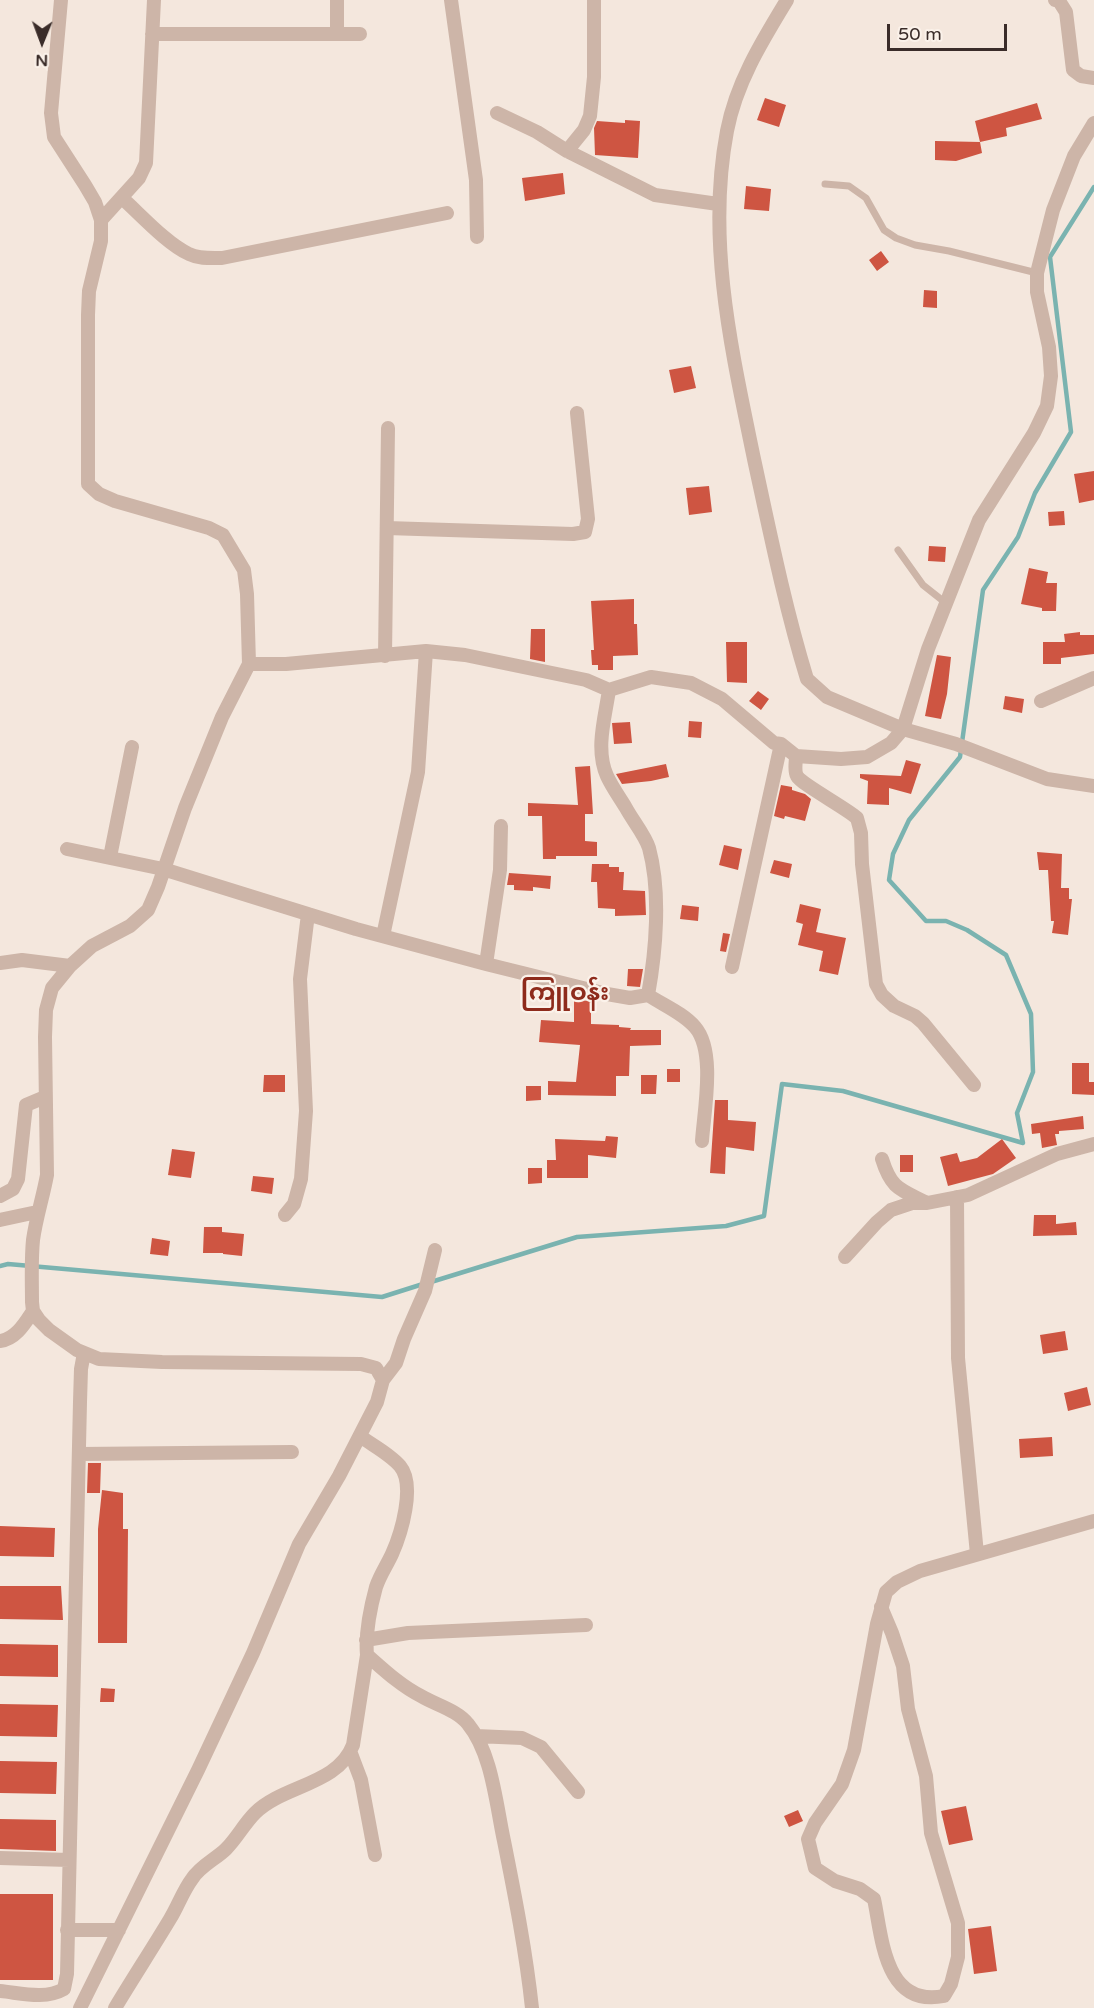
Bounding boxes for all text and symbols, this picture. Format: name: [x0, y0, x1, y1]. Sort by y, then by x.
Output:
north arrow: [12, 12, 72, 72]
scale bar: [890, 12, 1010, 50]
text: 50 m: [898, 23, 942, 45]
text: N: [35, 50, 48, 70]
district label: ကြူဝန်း: [521, 980, 609, 1008]

